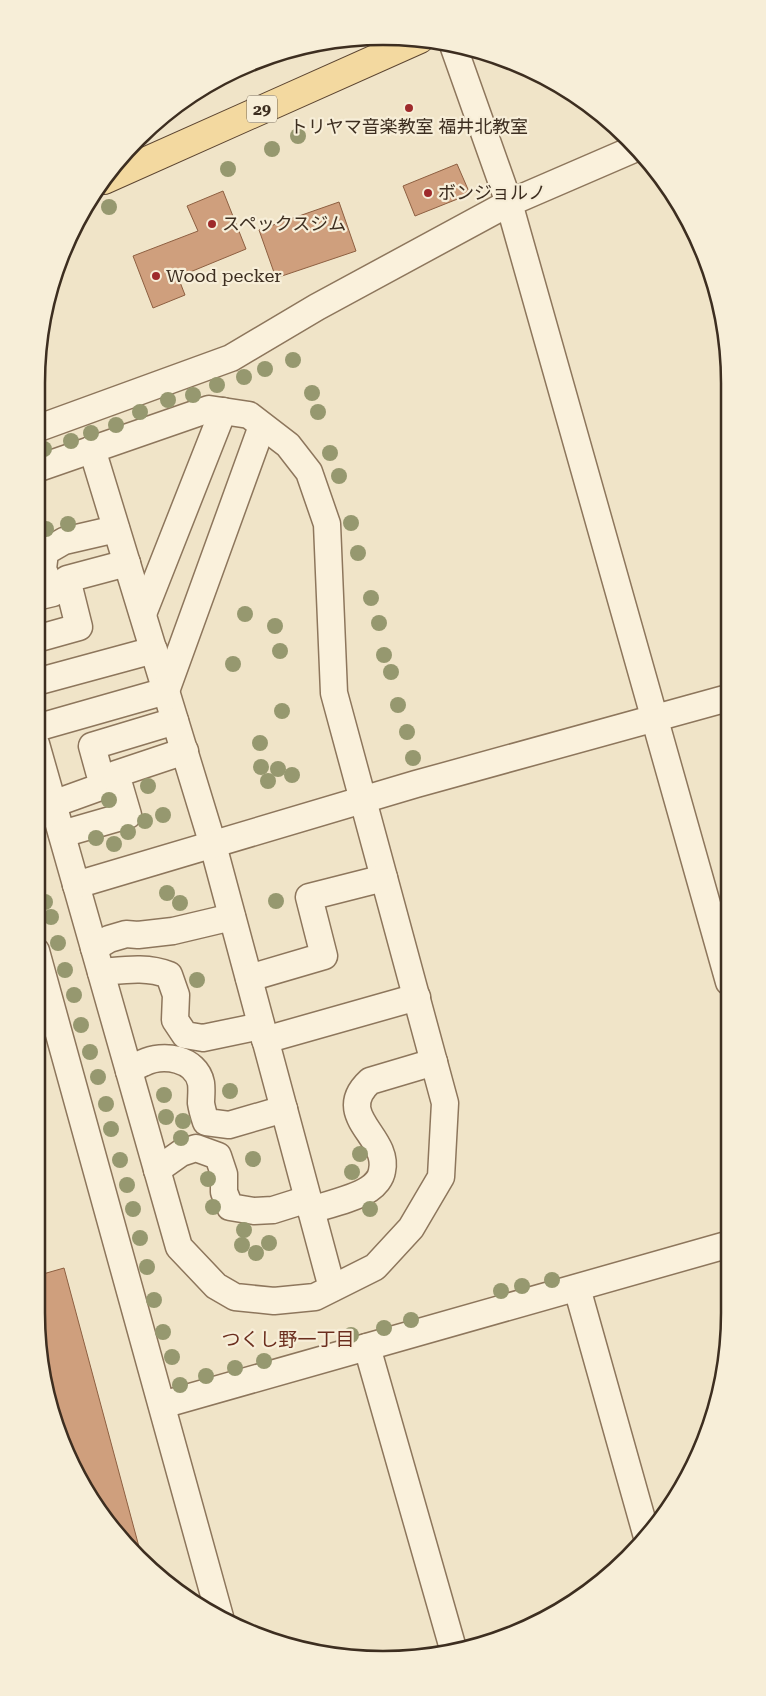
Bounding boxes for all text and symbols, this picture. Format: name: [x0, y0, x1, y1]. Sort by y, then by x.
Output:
road number: 29: [247, 96, 277, 122]
marker: トリヤマ音楽教室 福井北教室: [403, 102, 415, 114]
place label: トリヤマ音楽教室 福井北教室: [290, 116, 528, 137]
place label: ボンジョルノ: [438, 182, 546, 203]
marker: ボンジョルノ: [422, 187, 434, 199]
place label: スペックスジム: [222, 213, 346, 234]
marker: スペックスジム: [206, 218, 218, 230]
place label: Wood pecker: [166, 265, 282, 286]
marker: Wood pecker: [150, 270, 162, 282]
district label: つくし野一丁目: [221, 1328, 355, 1351]

